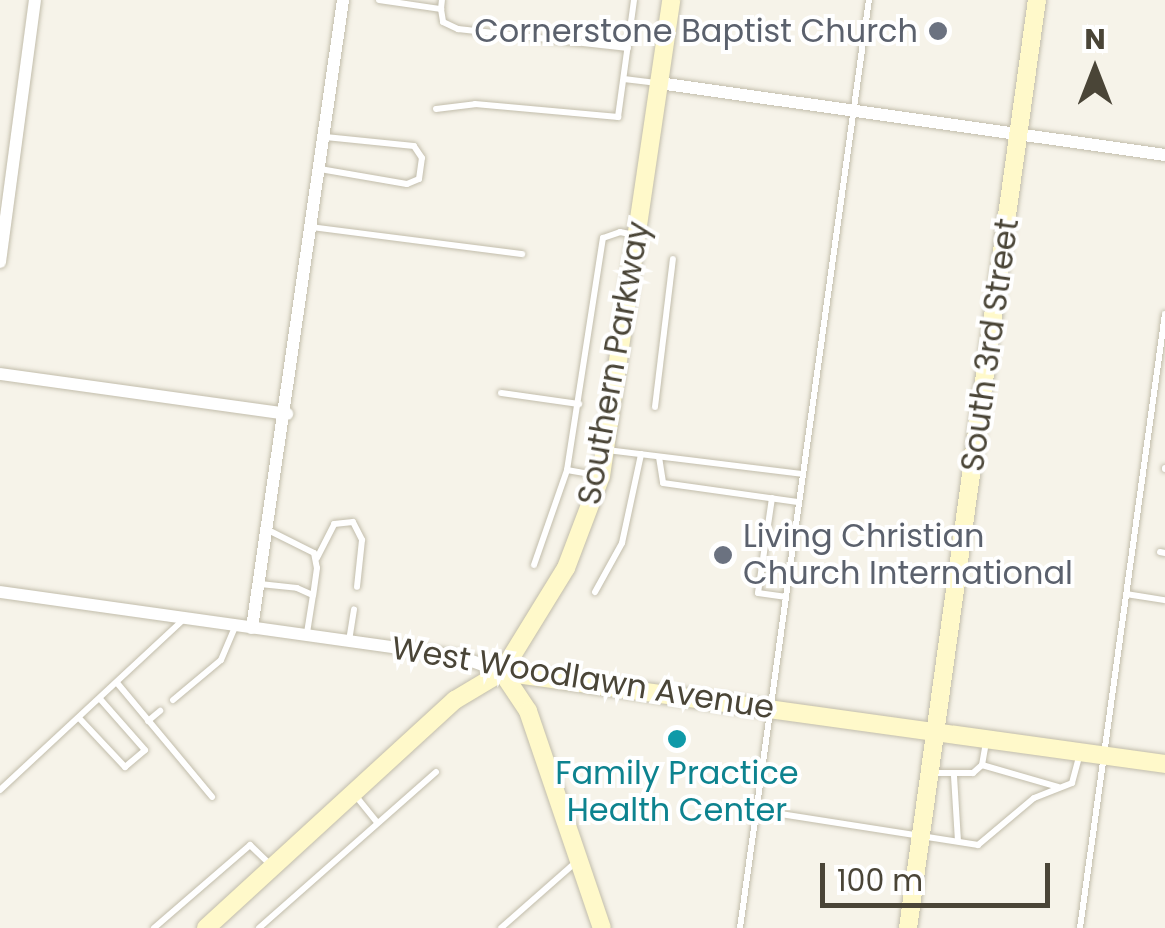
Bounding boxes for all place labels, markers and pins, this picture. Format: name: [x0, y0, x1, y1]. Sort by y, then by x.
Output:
place label: Cornerstone Baptist Church: [474, 12, 918, 50]
marker: Cornerstone Baptist Church: [927, 20, 949, 42]
place label: Living Christian Church International: [743, 518, 1073, 593]
marker: Living Christian Church International: [712, 544, 734, 566]
marker: Family Practice Health Center: [666, 728, 688, 750]
place label: Family Practice Health Center: [555, 755, 799, 830]

